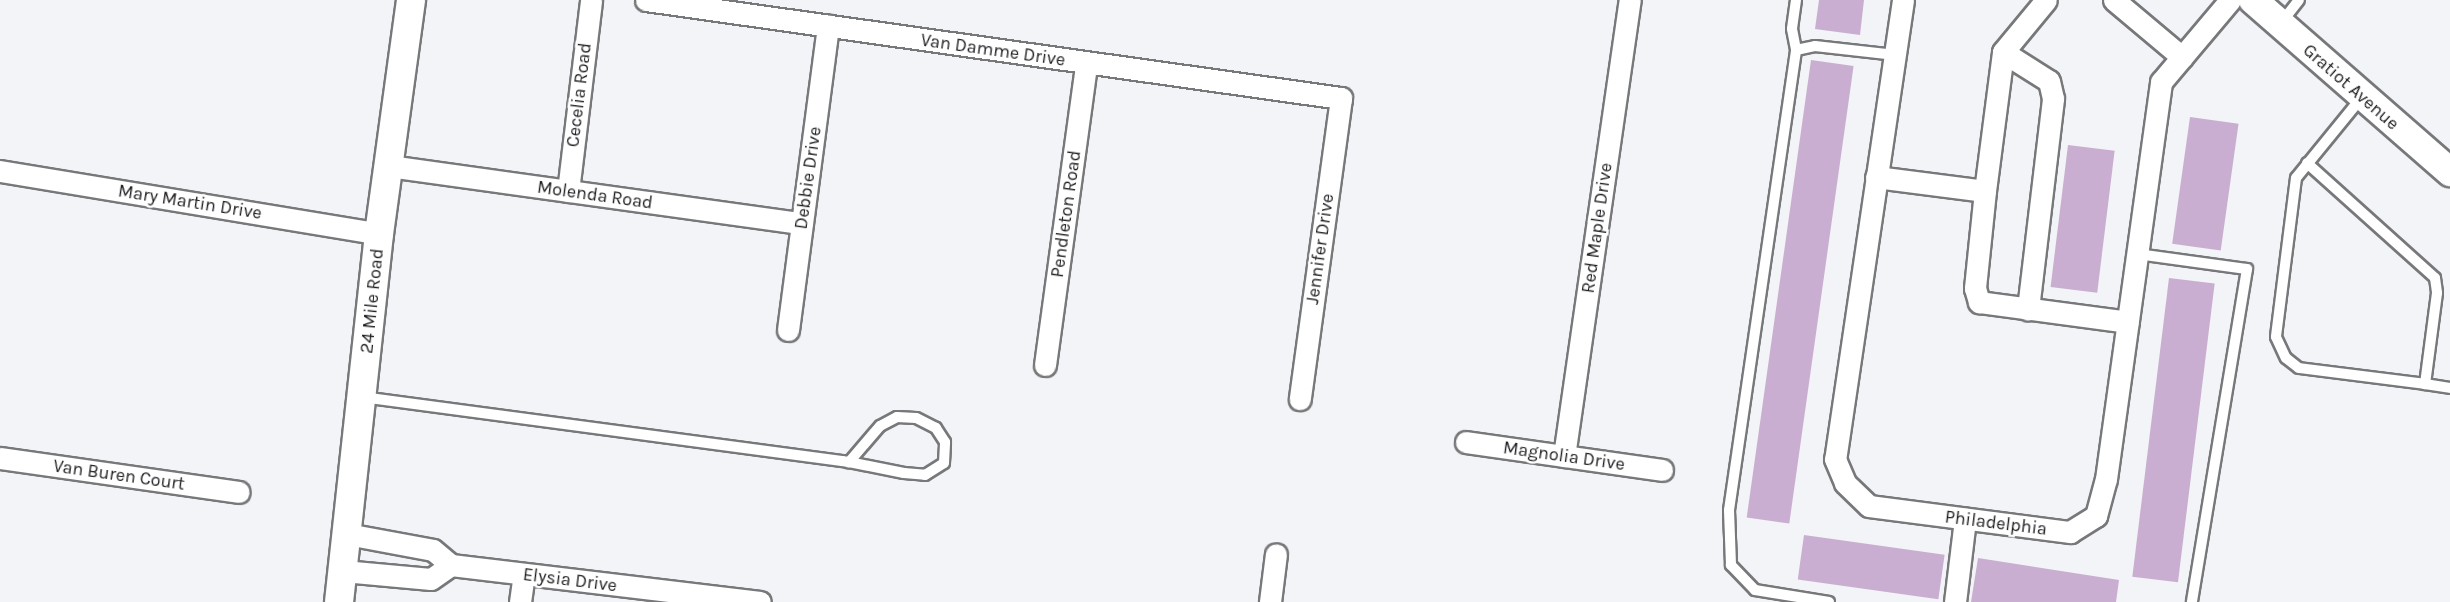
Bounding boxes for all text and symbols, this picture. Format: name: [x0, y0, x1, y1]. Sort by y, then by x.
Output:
street label: Van Damme Drive: [919, 29, 1067, 71]
street label: Gratiot Avenue: [2299, 39, 2403, 135]
street label: Cecelia Road: [562, 42, 596, 148]
street label: Debbie Drive: [790, 125, 826, 231]
street label: Pendleton Road: [1046, 149, 1086, 279]
street label: Red Maple Drive: [1577, 161, 1617, 295]
street label: Molenda Road: [536, 176, 654, 214]
street label: Mary Martin Drive: [117, 180, 263, 224]
street label: Jennifer Drive: [1302, 192, 1338, 306]
street label: 24 Mile Road: [356, 247, 388, 355]
street label: Magnolia Drive: [1502, 437, 1626, 475]
street label: Van Buren Court: [52, 455, 186, 495]
street label: Philadelphia: [1944, 506, 2048, 540]
street label: Elysia Drive: [522, 564, 618, 596]

